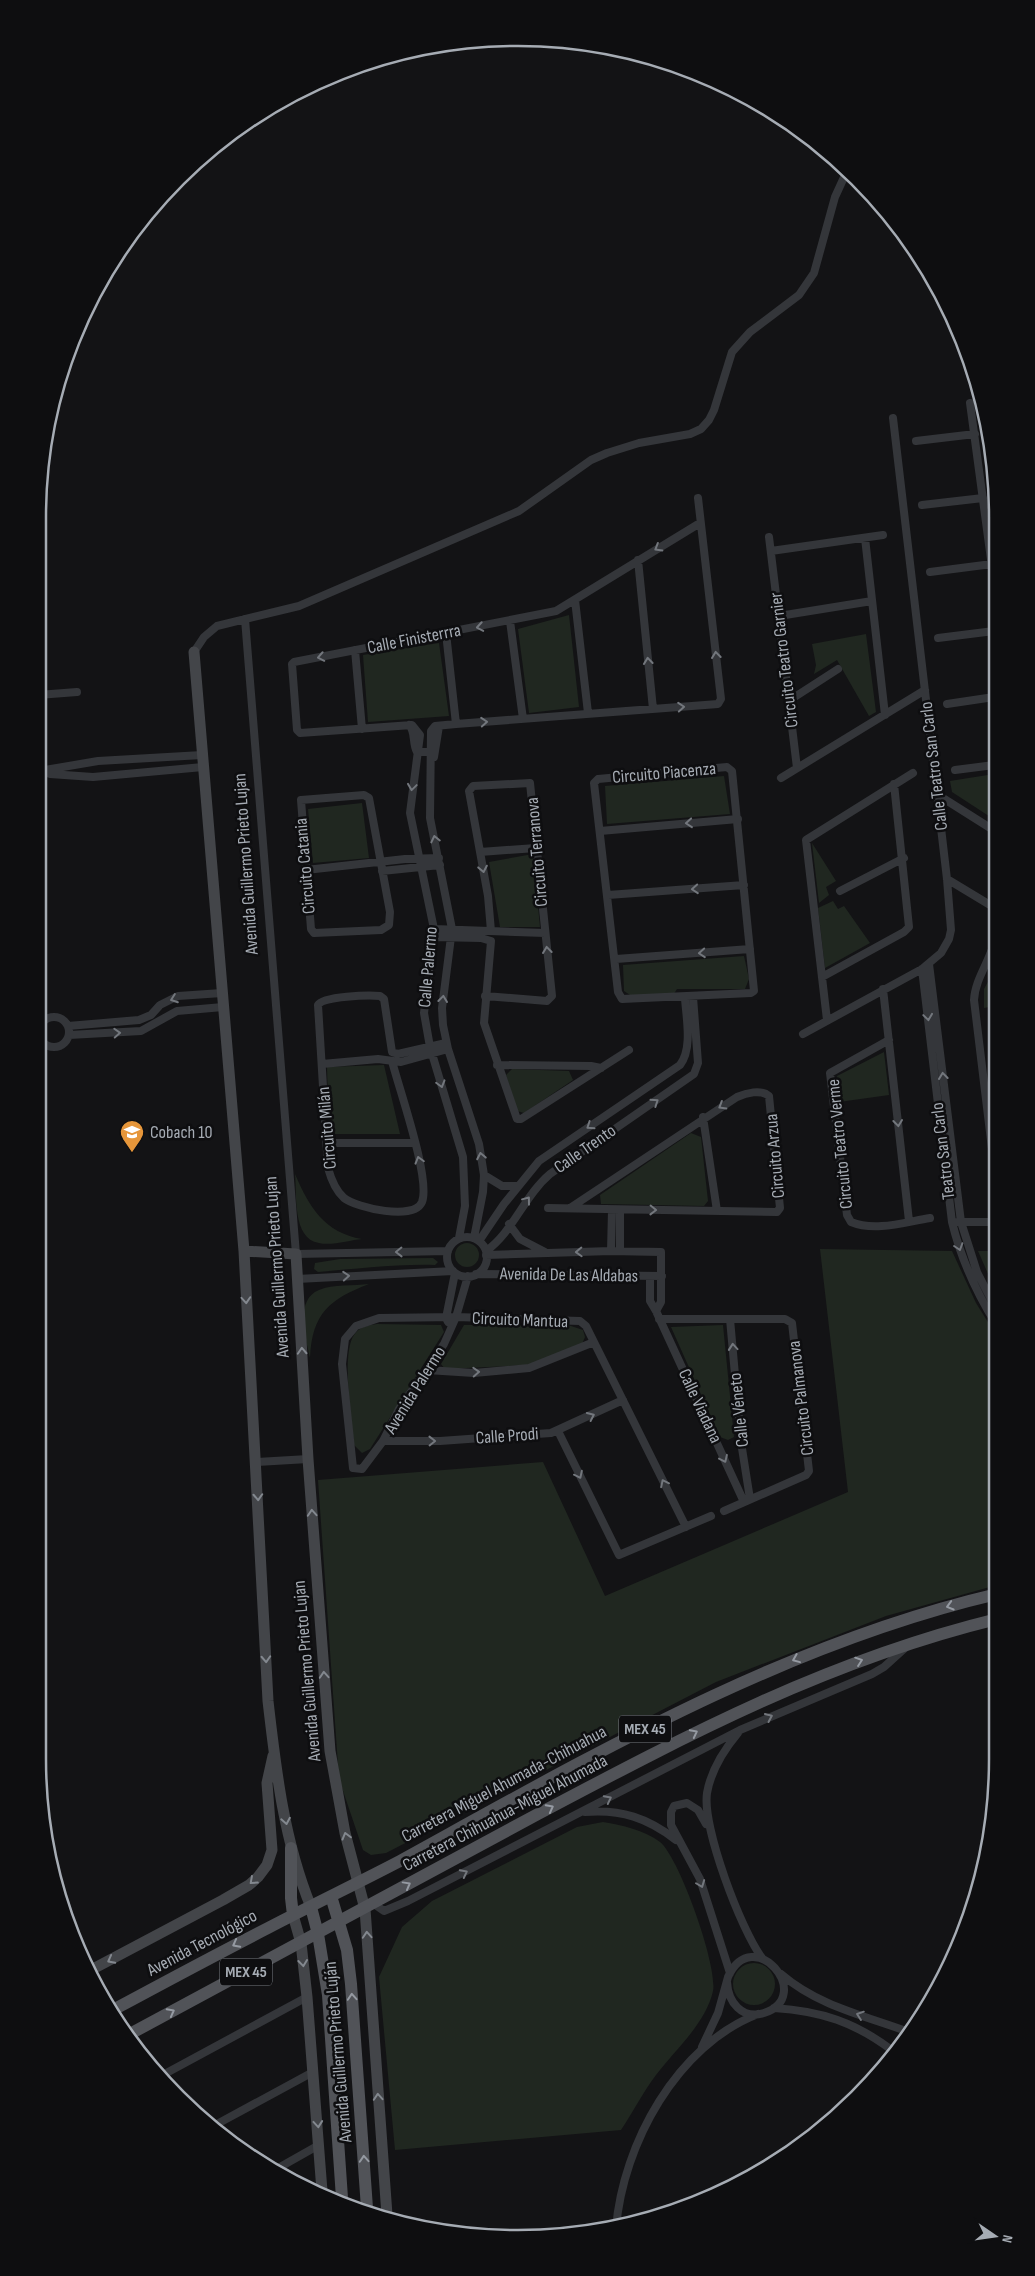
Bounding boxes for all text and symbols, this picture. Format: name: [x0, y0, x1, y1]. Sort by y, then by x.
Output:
one-way arrow: [655, 541, 664, 551]
street label: Circuito Teatro Garnier: [765, 591, 803, 729]
street label: Calle Finisterrra: [365, 620, 463, 658]
one-way arrow: [476, 621, 485, 631]
one-way arrow: [711, 650, 722, 658]
one-way arrow: [316, 651, 325, 661]
one-way arrow: [643, 656, 654, 664]
street label: Calle Teatro San Carlo: [916, 700, 952, 832]
one-way arrow: [677, 702, 685, 713]
one-way arrow: [480, 716, 488, 727]
street label: Circuito Piacenza: [611, 758, 717, 788]
street label: Avenida Guillermo Prieto Lujan: [229, 773, 263, 956]
one-way arrow: [407, 783, 418, 791]
street label: Circuito Terranova: [522, 796, 552, 908]
street label: Circuito Catania: [290, 817, 320, 915]
one-way arrow: [685, 818, 693, 829]
one-way arrow: [430, 834, 441, 843]
one-way arrow: [477, 865, 487, 874]
one-way arrow: [691, 883, 699, 894]
street label: Calle Palermo: [414, 926, 442, 1008]
one-way arrow: [542, 946, 553, 954]
one-way arrow: [698, 947, 706, 958]
one-way arrow: [170, 993, 179, 1003]
one-way arrow: [437, 995, 448, 1003]
one-way arrow: [922, 1014, 933, 1022]
one-way arrow: [114, 1027, 122, 1038]
one-way arrow: [938, 1072, 949, 1080]
street label: Circuito Teatro Verme: [823, 1078, 857, 1210]
one-way arrow: [436, 1079, 446, 1087]
street label: Circuito Milán: [313, 1086, 341, 1170]
one-way arrow: [649, 1099, 659, 1108]
one-way arrow: [719, 1100, 728, 1110]
street label: Teatro San Carlo: [927, 1101, 959, 1201]
street label: Circuito Arzua: [761, 1113, 789, 1199]
school or university icon: Cobach 10: [119, 1119, 145, 1153]
one-way arrow: [586, 1119, 595, 1129]
one-way arrow: [892, 1119, 903, 1127]
street label: Calle Trento: [550, 1120, 620, 1178]
place label: Cobach 10: [150, 1122, 213, 1143]
one-way arrow: [477, 1151, 487, 1160]
one-way arrow: [414, 1156, 425, 1165]
street label: Avenida Guillermo Prieto Lujan: [260, 1176, 294, 1359]
one-way arrow: [521, 1196, 530, 1206]
one-way arrow: [650, 1205, 658, 1215]
one-way arrow: [953, 1243, 963, 1251]
one-way arrow: [395, 1247, 402, 1257]
one-way arrow: [574, 1247, 582, 1258]
street label: Avenida De Las Aldabas: [499, 1263, 638, 1287]
one-way arrow: [342, 1270, 350, 1281]
one-way arrow: [240, 1296, 251, 1304]
street label: Circuito Mantua: [472, 1308, 568, 1332]
street label: Circuito Palmanova: [784, 1339, 818, 1457]
street label: Avenida Palermo: [379, 1342, 450, 1438]
one-way arrow: [727, 1342, 738, 1350]
one-way arrow: [296, 1347, 307, 1355]
street label: Calle Viadana: [674, 1365, 726, 1447]
one-way arrow: [472, 1367, 480, 1378]
street label: Calle Véneto: [725, 1372, 753, 1448]
one-way arrow: [586, 1411, 595, 1422]
street label: Calle Prodi: [475, 1423, 539, 1449]
one-way arrow: [428, 1436, 436, 1446]
one-way arrow: [718, 1454, 728, 1463]
one-way arrow: [573, 1469, 583, 1478]
one-way arrow: [660, 1479, 671, 1488]
one-way arrow: [253, 1493, 264, 1501]
one-way arrow: [307, 1509, 318, 1517]
street label: Avenida Guillermo Prieto Lujan: [289, 1580, 325, 1763]
one-way arrow: [946, 1600, 954, 1610]
one-way arrow: [792, 1653, 801, 1663]
one-way arrow: [260, 1656, 271, 1664]
one-way arrow: [854, 1657, 863, 1667]
one-way arrow: [319, 1671, 330, 1679]
one-way arrow: [764, 1713, 773, 1724]
road number: MEX 45: [619, 1716, 671, 1742]
street label: Carretera Miguel Ahumada-Chihuahua: [398, 1721, 610, 1847]
one-way arrow: [689, 1729, 698, 1739]
street label: Carretera Chihuahua-Miguel Ahumada: [399, 1750, 611, 1876]
one-way arrow: [603, 1795, 612, 1805]
one-way arrow: [545, 1804, 554, 1814]
one-way arrow: [280, 1816, 290, 1825]
one-way arrow: [341, 1831, 352, 1840]
one-way arrow: [458, 1869, 467, 1879]
one-way arrow: [249, 1875, 258, 1884]
one-way arrow: [695, 1879, 705, 1888]
one-way arrow: [402, 1882, 411, 1892]
street label: Avenida Tecnológico: [143, 1905, 261, 1981]
one-way arrow: [361, 1930, 372, 1938]
one-way arrow: [232, 1938, 241, 1948]
one-way arrow: [107, 1954, 116, 1964]
road number: MEX 45: [220, 1958, 272, 1985]
one-way arrow: [297, 1959, 308, 1967]
street label: Avenida Guillermo Prieto Luján: [320, 1961, 356, 2144]
one-way arrow: [346, 1993, 357, 2001]
one-way arrow: [166, 2008, 175, 2018]
one-way arrow: [856, 2011, 864, 2021]
one-way arrow: [373, 2092, 384, 2100]
one-way arrow: [312, 2121, 323, 2129]
one-way arrow: [358, 2155, 369, 2163]
north arrow: [970, 2211, 1020, 2261]
text: N: [998, 2233, 1016, 2244]

